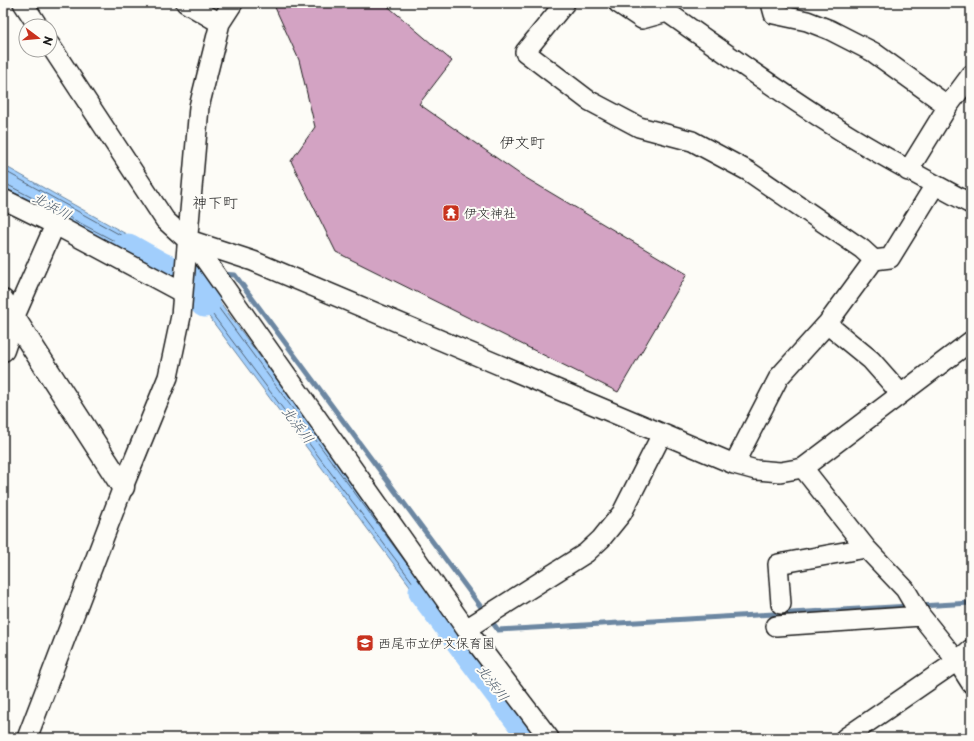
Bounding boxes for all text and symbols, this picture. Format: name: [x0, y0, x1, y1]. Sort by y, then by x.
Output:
north arrow: [18, 18, 58, 58]
text: N: [39, 34, 57, 48]
district label: 伊文町: [499, 130, 545, 153]
water label: 北浜川: [29, 186, 76, 225]
district label: 神下町: [192, 190, 238, 213]
temple icon: 伊文神社: [441, 203, 461, 223]
place label: 伊文神社: [464, 203, 516, 222]
water label: 北浜川: [277, 402, 319, 448]
school or university icon: 西尾市立伊文保育園: [355, 633, 375, 653]
place label: 西尾市立伊文保育園: [378, 633, 495, 652]
water label: 北浜川: [472, 660, 514, 706]

